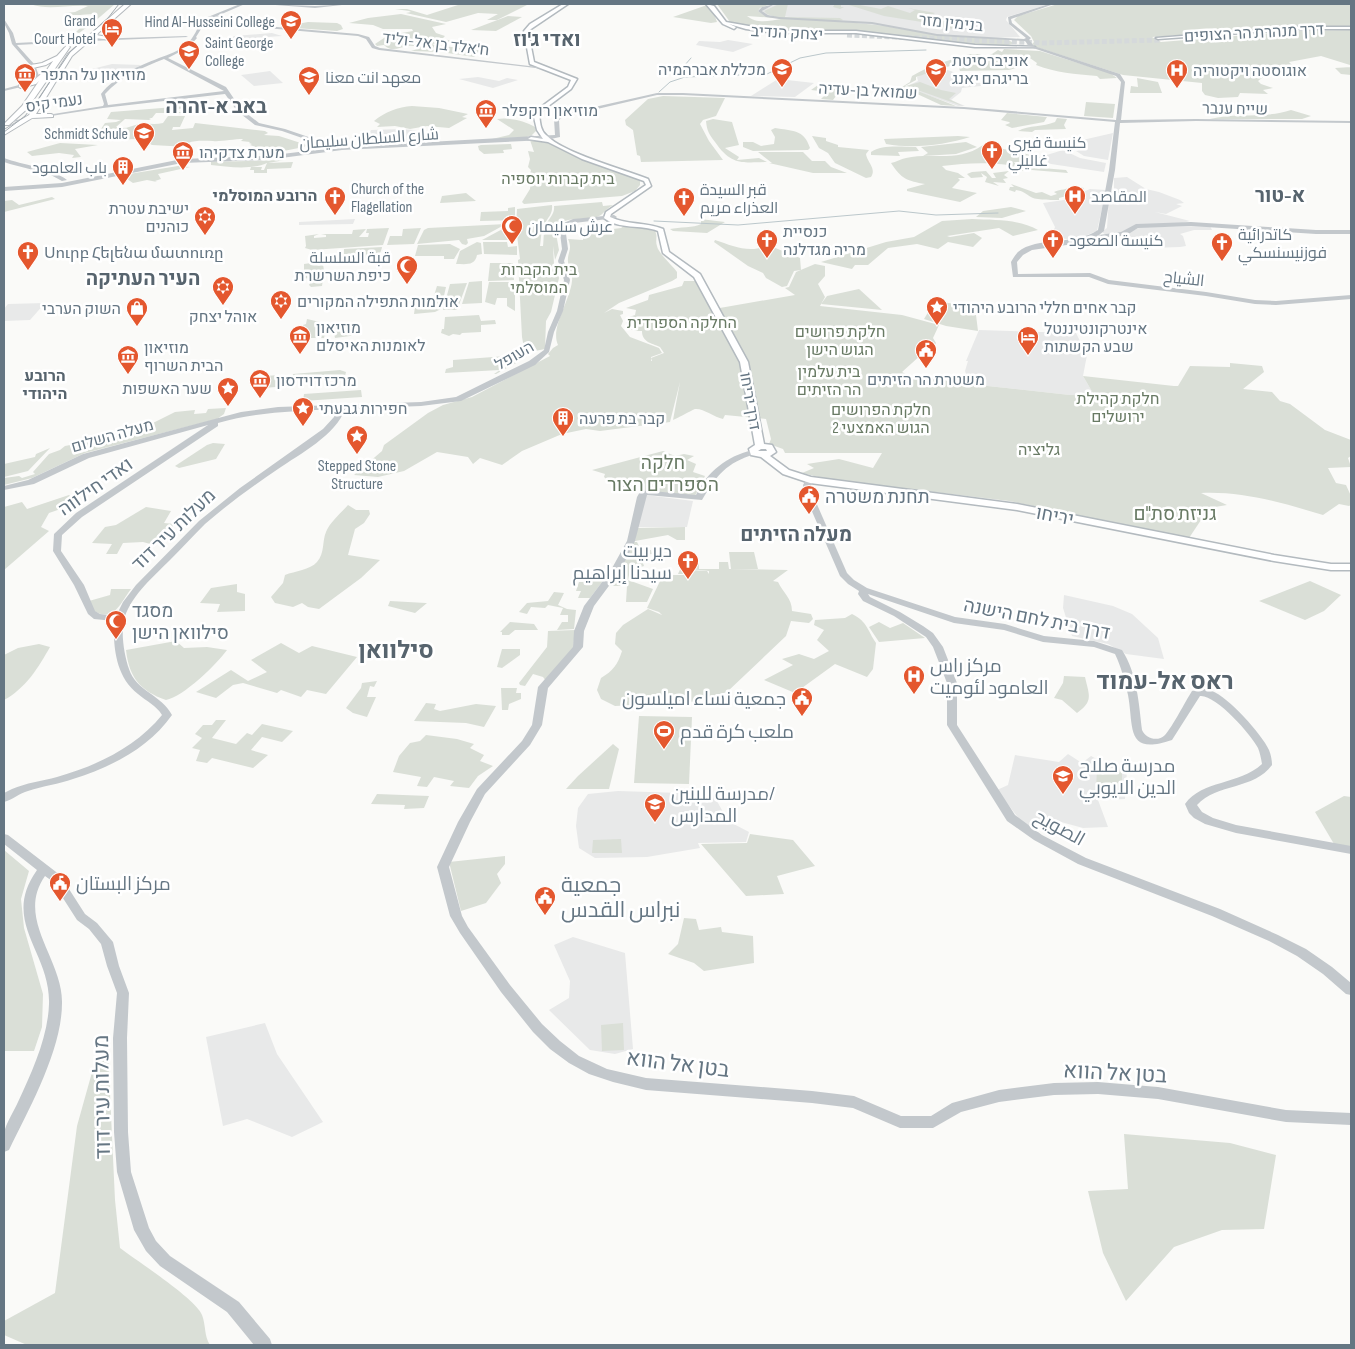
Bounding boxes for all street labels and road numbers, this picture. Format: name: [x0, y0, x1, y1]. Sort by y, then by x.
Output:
street label: בנימין מזר: [918, 11, 985, 36]
street label: דרך מנהרת הר הצופים: [1184, 20, 1325, 47]
street label: יצחק הנדיב: [750, 22, 824, 45]
street label: ח'אלד בן אל-וליד: [381, 29, 490, 60]
street label: שמואל בן-עדיה: [818, 79, 918, 104]
street label: נעמי קיס: [24, 90, 84, 117]
street label: שייח ענבר: [1202, 99, 1268, 120]
street label: شارع السلطان سليمان: [299, 125, 440, 155]
street label: الشياح: [1162, 268, 1205, 292]
street label: העופל: [492, 338, 538, 375]
street label: דרך יריחו: [735, 371, 764, 432]
street label: מעלה השלום: [69, 416, 156, 457]
street label: ואדי חילווה: [54, 453, 138, 521]
street label: מעלות עיר דוד: [127, 484, 221, 576]
street label: יריחו: [1034, 502, 1076, 531]
street label: דרך בית לחם הישנה: [962, 594, 1112, 645]
street label: الصويح: [1029, 805, 1089, 852]
street label: מעלות עיר דוד: [88, 1034, 117, 1160]
street label: בטן אל הווא: [625, 1045, 731, 1084]
street label: בטן אל הווא: [1062, 1057, 1168, 1090]

